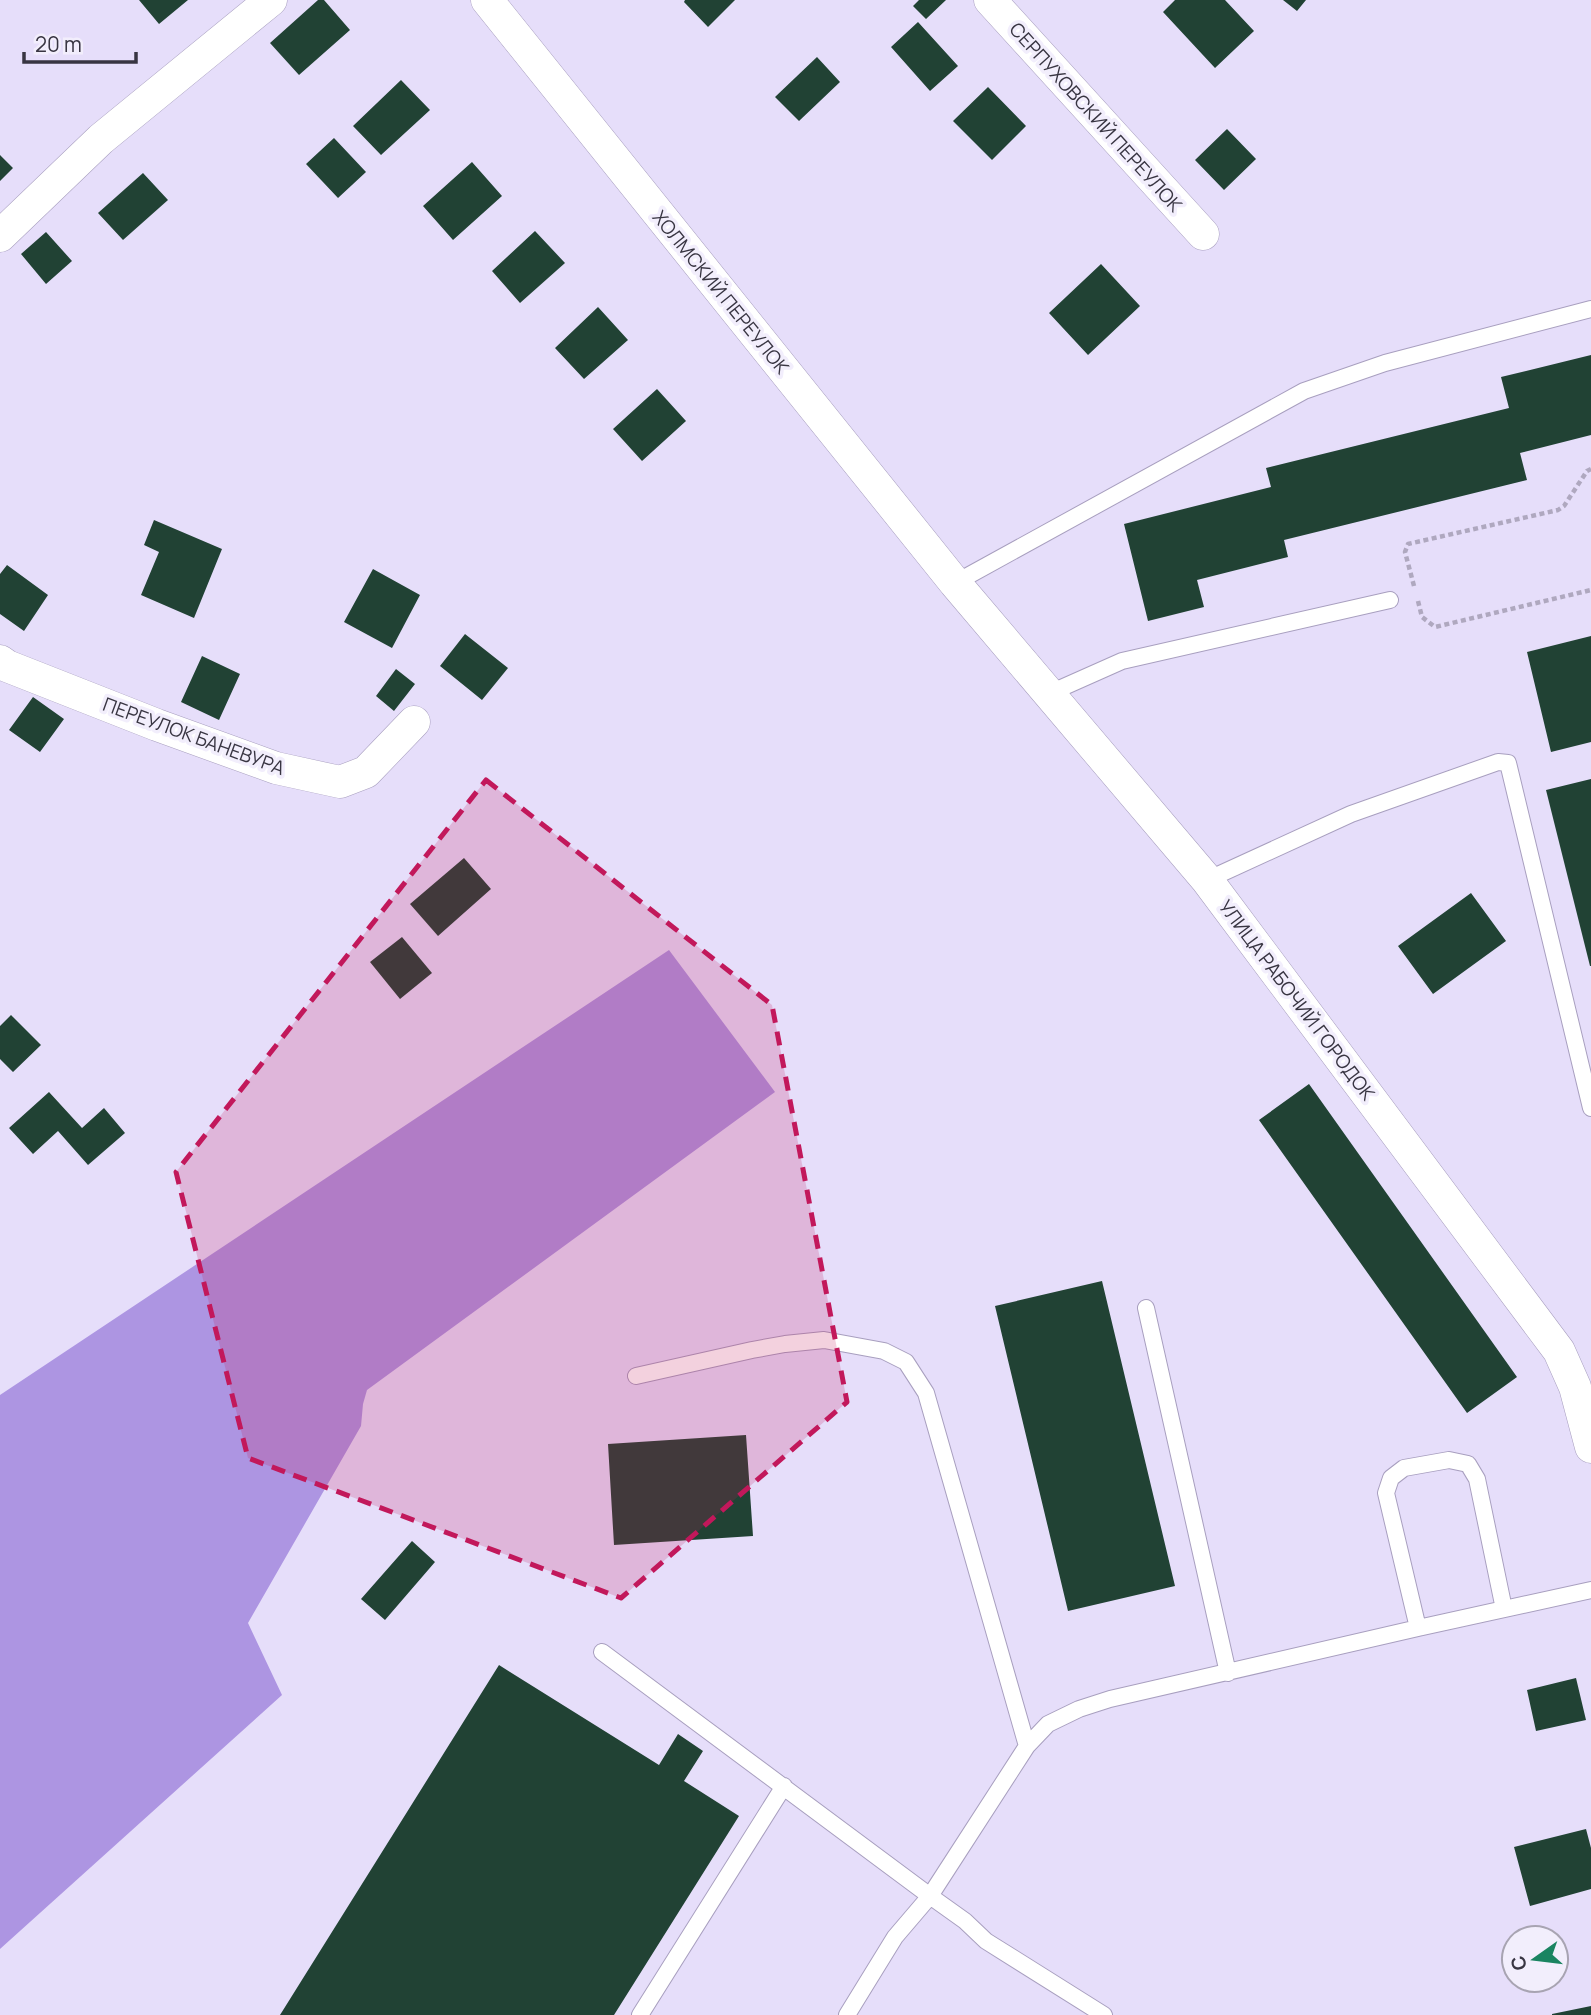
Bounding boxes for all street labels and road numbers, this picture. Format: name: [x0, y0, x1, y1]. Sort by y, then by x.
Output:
street label: СЕРПУХОВСКИЙ ПЕРЕУЛОК: [1004, 17, 1189, 218]
street label: ХОЛМСКИЙ ПЕРЕУЛОК: [647, 205, 796, 380]
street label: ПЕРЕУЛОК БАНЕВУРА: [100, 691, 288, 781]
street label: УЛИЦА РАБОЧИЙ ГОРОДОК: [1213, 895, 1381, 1106]

